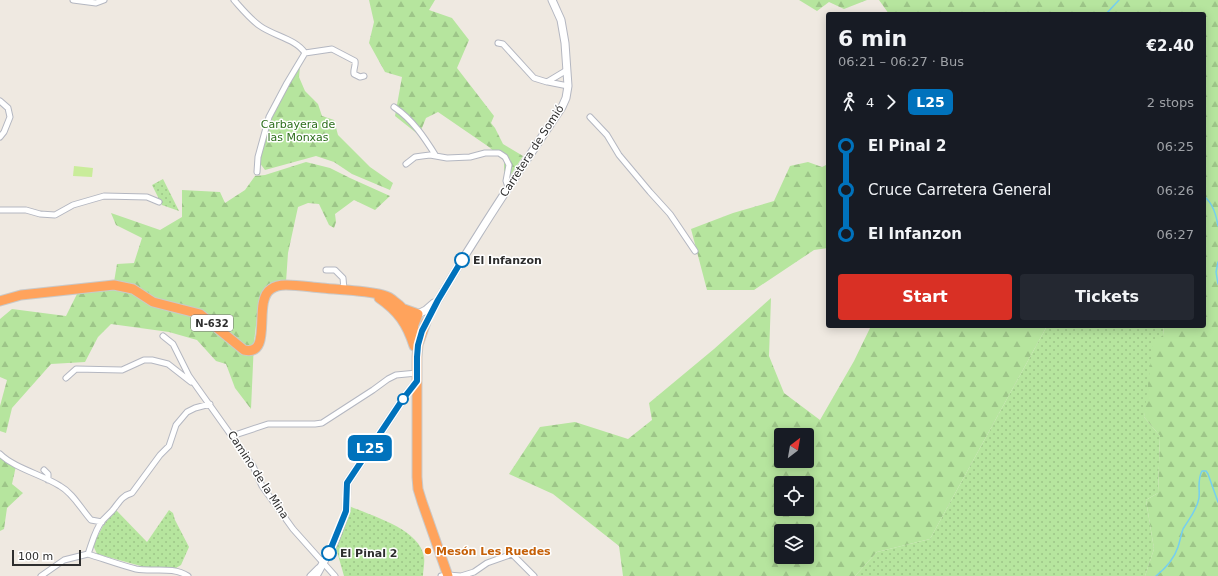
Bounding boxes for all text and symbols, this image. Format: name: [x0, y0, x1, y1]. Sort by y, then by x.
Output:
text: 6 min: [838, 26, 907, 51]
text: €2.40: [1147, 37, 1194, 55]
text: 06:21 – 06:27 · Bus: [838, 54, 964, 69]
icon: walk: [838, 91, 860, 113]
icon: forward: [880, 91, 902, 113]
text: L25: [916, 94, 945, 110]
text: 4: [866, 95, 874, 110]
text: 2 stops: [1147, 95, 1194, 110]
street label: Carretera de Somió: [497, 102, 567, 199]
park label: Carbayera de las Monxas: [261, 118, 335, 144]
text: El Pinal 2: [868, 137, 946, 155]
text: 06:25: [1157, 139, 1194, 154]
text: Cruce Carretera General: [868, 181, 1051, 199]
text: 06:26: [1157, 183, 1194, 198]
text: El Infanzon: [868, 225, 962, 243]
text: 06:27: [1157, 227, 1194, 242]
marker: El Infanzon: [454, 252, 470, 268]
place label: El Infanzon: [473, 254, 542, 267]
button: Start: [838, 274, 1012, 320]
button: Tickets: [1020, 274, 1194, 320]
road number: N-632: [191, 315, 233, 331]
unlabelled marker: [397, 393, 409, 405]
north arrow: [774, 428, 814, 468]
map controls: [774, 428, 814, 564]
street label: Camino de la Mina: [225, 429, 291, 521]
line badge: L25: [347, 435, 393, 461]
text: L25: [356, 440, 384, 456]
button: locate: [774, 476, 814, 516]
button: layers: [774, 524, 814, 564]
marker: El Pinal 2: [321, 545, 337, 561]
place label: Mesón Les Ruedes: [436, 545, 551, 558]
marker: Mesón Les Ruedes: [423, 546, 433, 556]
place label: El Pinal 2: [340, 547, 397, 560]
scale bar: [12, 548, 81, 567]
text: 100 m: [18, 550, 53, 563]

